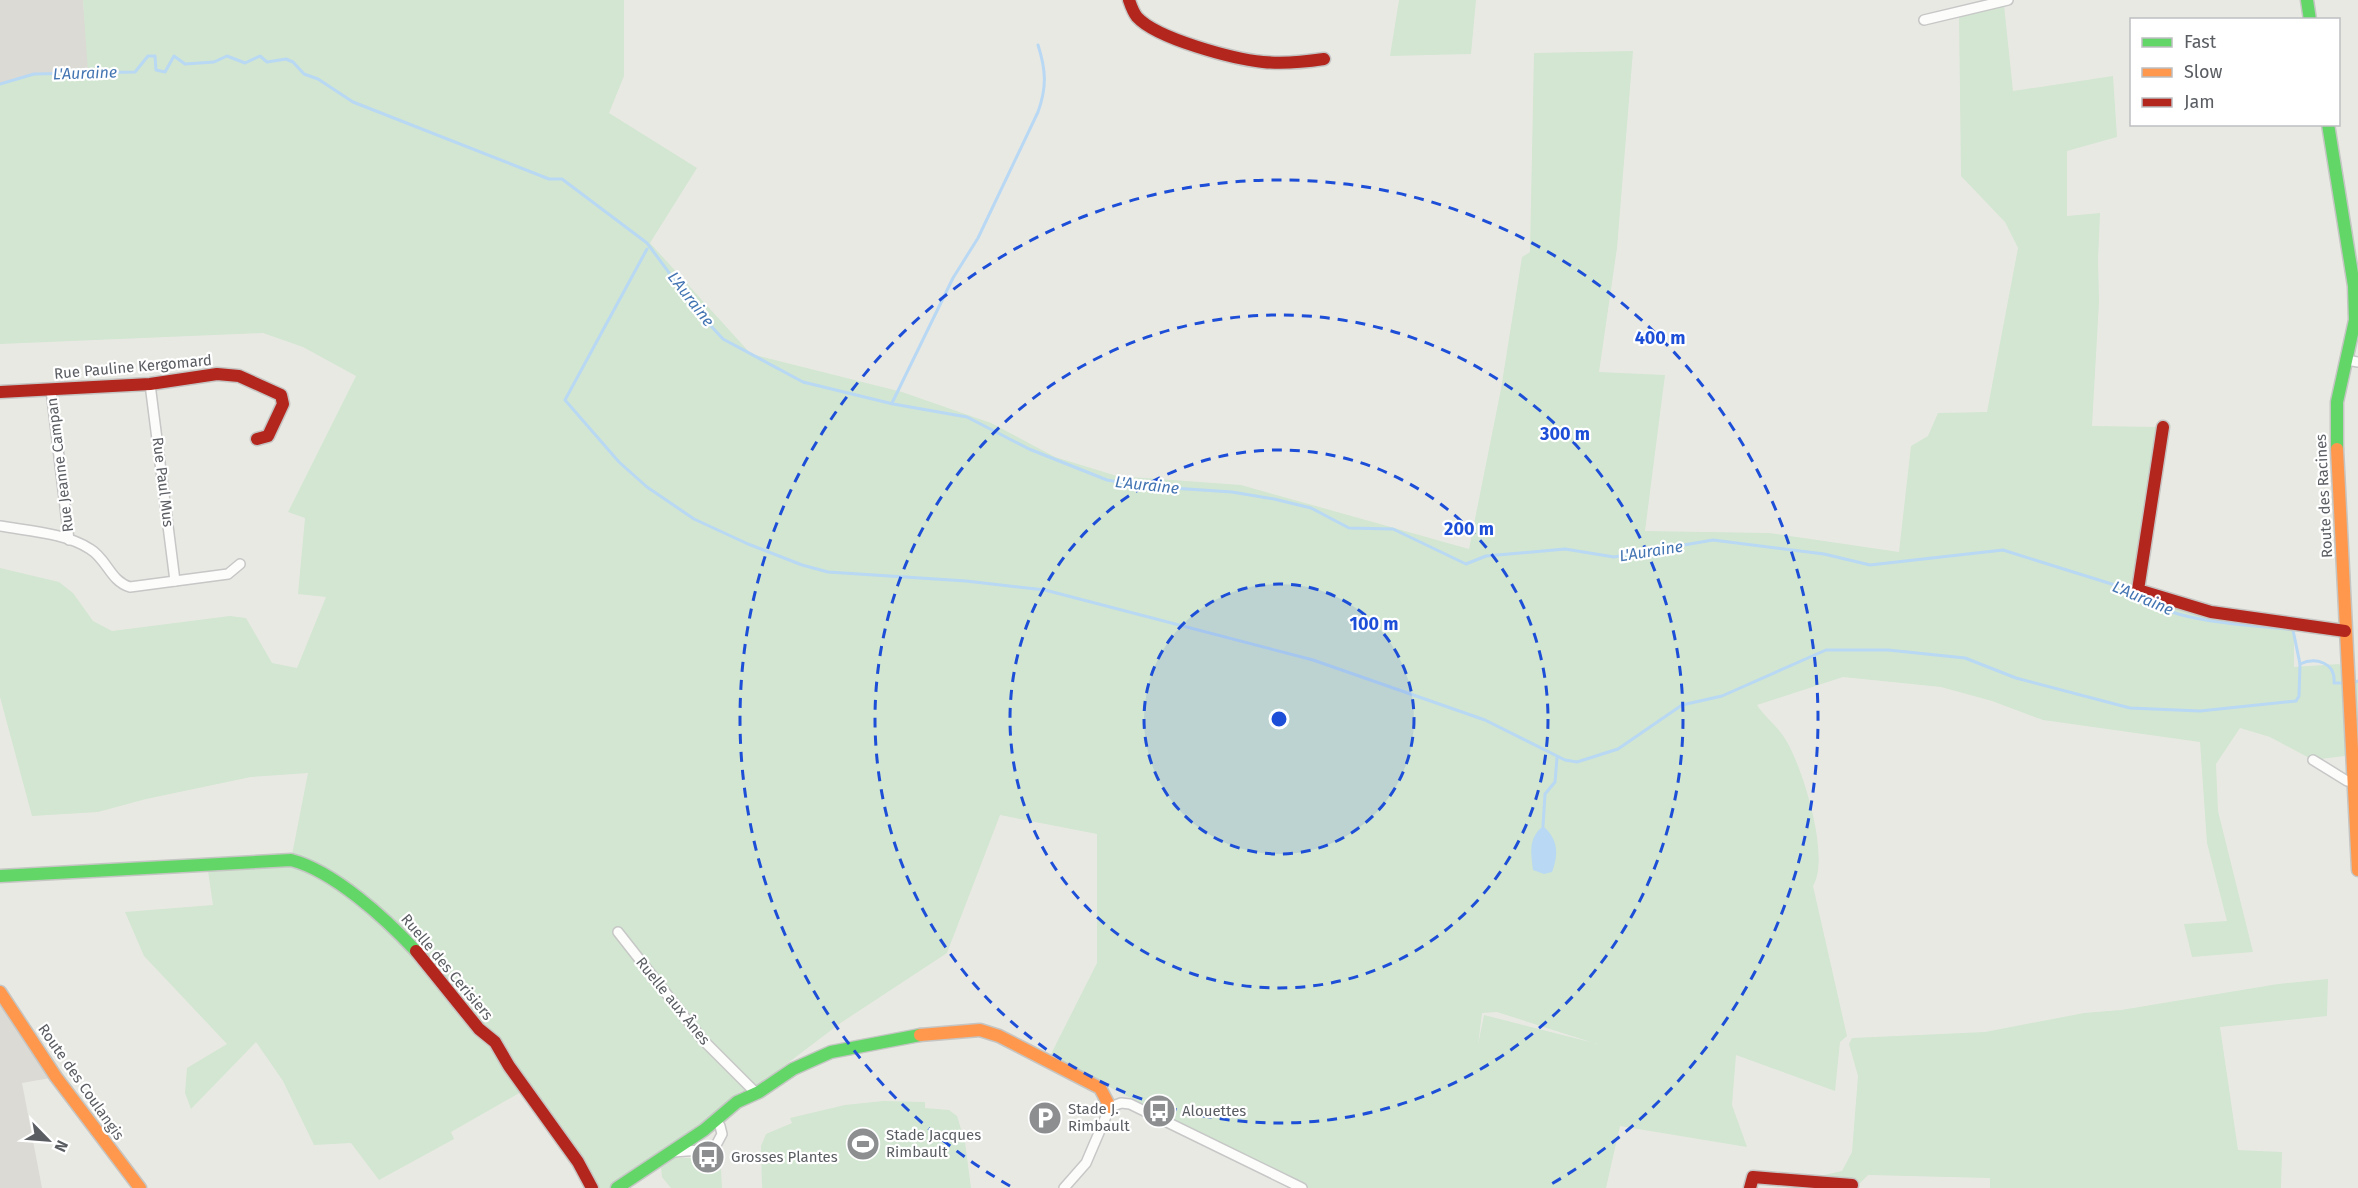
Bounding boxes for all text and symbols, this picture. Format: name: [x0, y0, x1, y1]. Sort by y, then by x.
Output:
legend: [2130, 18, 2340, 126]
text: Fast: [2184, 31, 2217, 53]
text: Slow: [2184, 61, 2223, 83]
water label: L'Auraine: [53, 62, 117, 84]
text: Jam: [2184, 91, 2215, 113]
water label: L'Auraine: [664, 268, 718, 330]
text: 400 m: [1635, 327, 1685, 349]
street label: Rue Pauline Kergomard: [53, 351, 213, 383]
street label: Rue Jeanne Campan: [43, 397, 77, 533]
text: 300 m: [1539, 423, 1590, 445]
street label: Route des Racines: [2312, 433, 2336, 559]
street label: Rue Paul Mus: [149, 436, 177, 528]
water label: L'Auraine: [1114, 472, 1180, 498]
text: 200 m: [1444, 518, 1494, 540]
water label: L'Auraine: [1618, 537, 1684, 565]
water label: L'Auraine: [2110, 577, 2176, 619]
text: 100 m: [1350, 613, 1398, 635]
centre of rings: [1269, 709, 1289, 729]
street label: Ruelle des Cerisiers: [397, 910, 497, 1024]
street label: Ruelle aux Ânes: [632, 954, 714, 1048]
street label: Route des Coulangis: [34, 1020, 128, 1144]
bus stop icon: Alouettes: [1141, 1093, 1177, 1129]
parking icon: Stade J. Rimbault: [1027, 1100, 1063, 1136]
place label: Stade J. Rimbault: [1068, 1100, 1130, 1135]
place label: Alouettes: [1182, 1102, 1246, 1120]
north arrow: [18, 1110, 78, 1170]
sports icon: Stade Jacques Rimbault: [845, 1126, 881, 1162]
place label: Stade Jacques Rimbault: [886, 1126, 981, 1161]
text: N: [50, 1137, 72, 1155]
bus stop icon: Grosses Plantes: [690, 1139, 726, 1175]
place label: Grosses Plantes: [731, 1148, 838, 1166]

